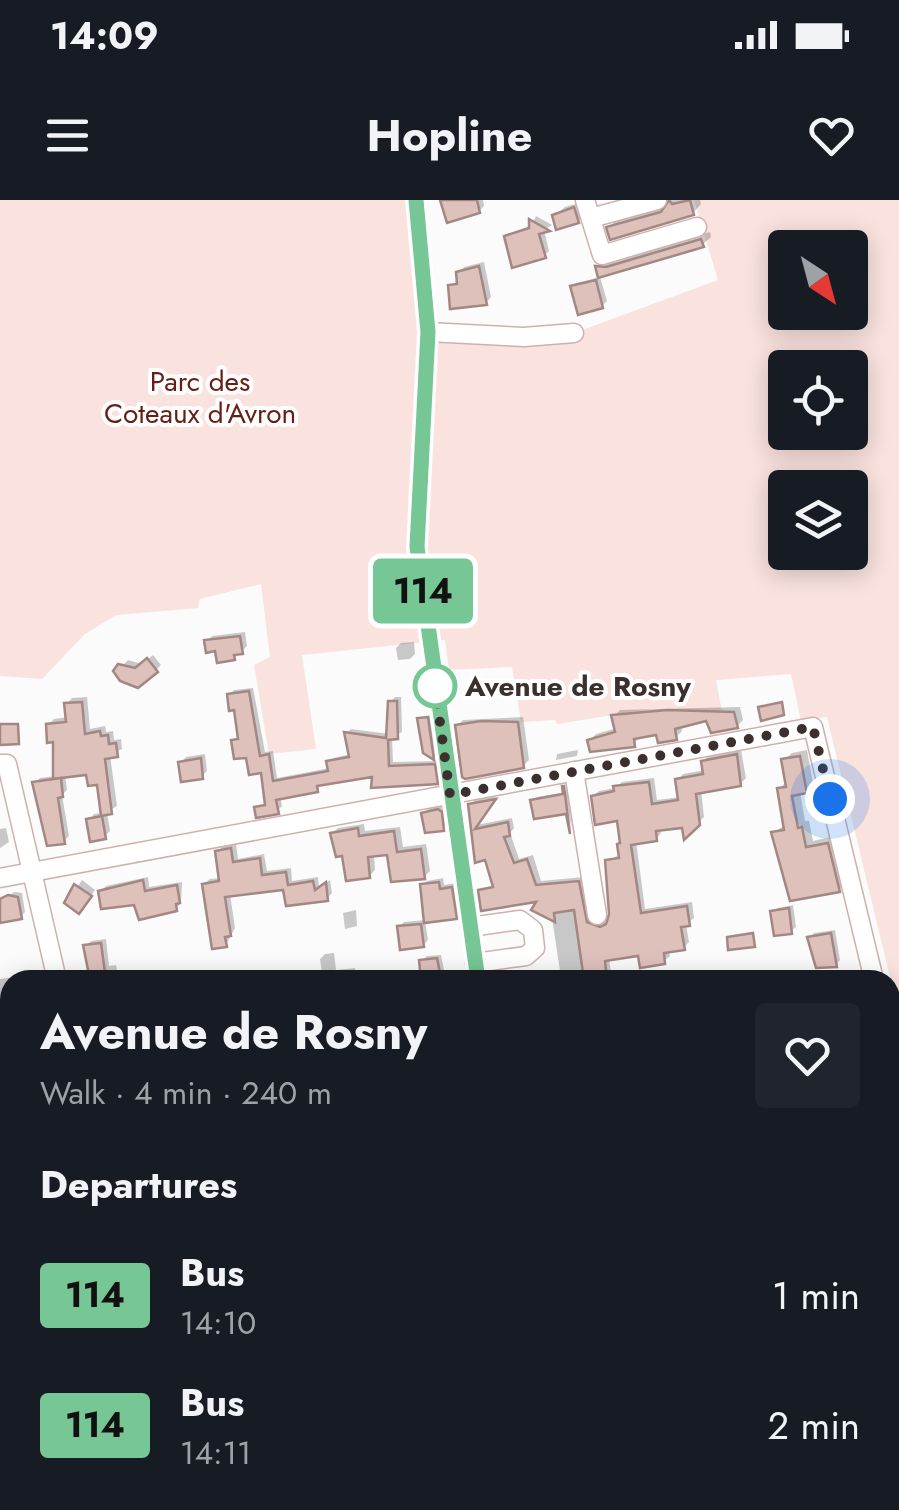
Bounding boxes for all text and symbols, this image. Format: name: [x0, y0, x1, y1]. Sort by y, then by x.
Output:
text: 14:09: [50, 8, 159, 63]
text: Hopline: [367, 103, 532, 168]
icon: menu: [40, 108, 95, 163]
icon: heart: [804, 108, 859, 163]
north arrow: [768, 230, 868, 330]
map controls: [768, 230, 868, 570]
button: locate: [768, 350, 868, 450]
park label: Parc des Coteaux d'Avron: [104, 361, 296, 434]
button: layers: [768, 470, 868, 570]
line badge: 114: [366, 558, 480, 624]
text: 114: [393, 566, 453, 616]
marker: Avenue de Rosny: [414, 665, 456, 707]
place label: Avenue de Rosny: [464, 666, 691, 707]
your location: [805, 774, 855, 824]
text: Avenue de Rosny: [40, 998, 427, 1067]
button: heart: [755, 1003, 860, 1108]
text: Walk · 4 min · 240 m: [40, 1070, 332, 1116]
text: Departures: [40, 1157, 237, 1212]
text: Bus: [180, 1245, 244, 1300]
text: 1 min: [772, 1268, 860, 1323]
text: 114: [65, 1270, 125, 1320]
text: 14:10: [180, 1300, 256, 1346]
text: Bus: [180, 1375, 244, 1430]
text: 2 min: [768, 1398, 860, 1453]
text: 114: [65, 1400, 125, 1450]
text: 14:11: [180, 1430, 251, 1476]

